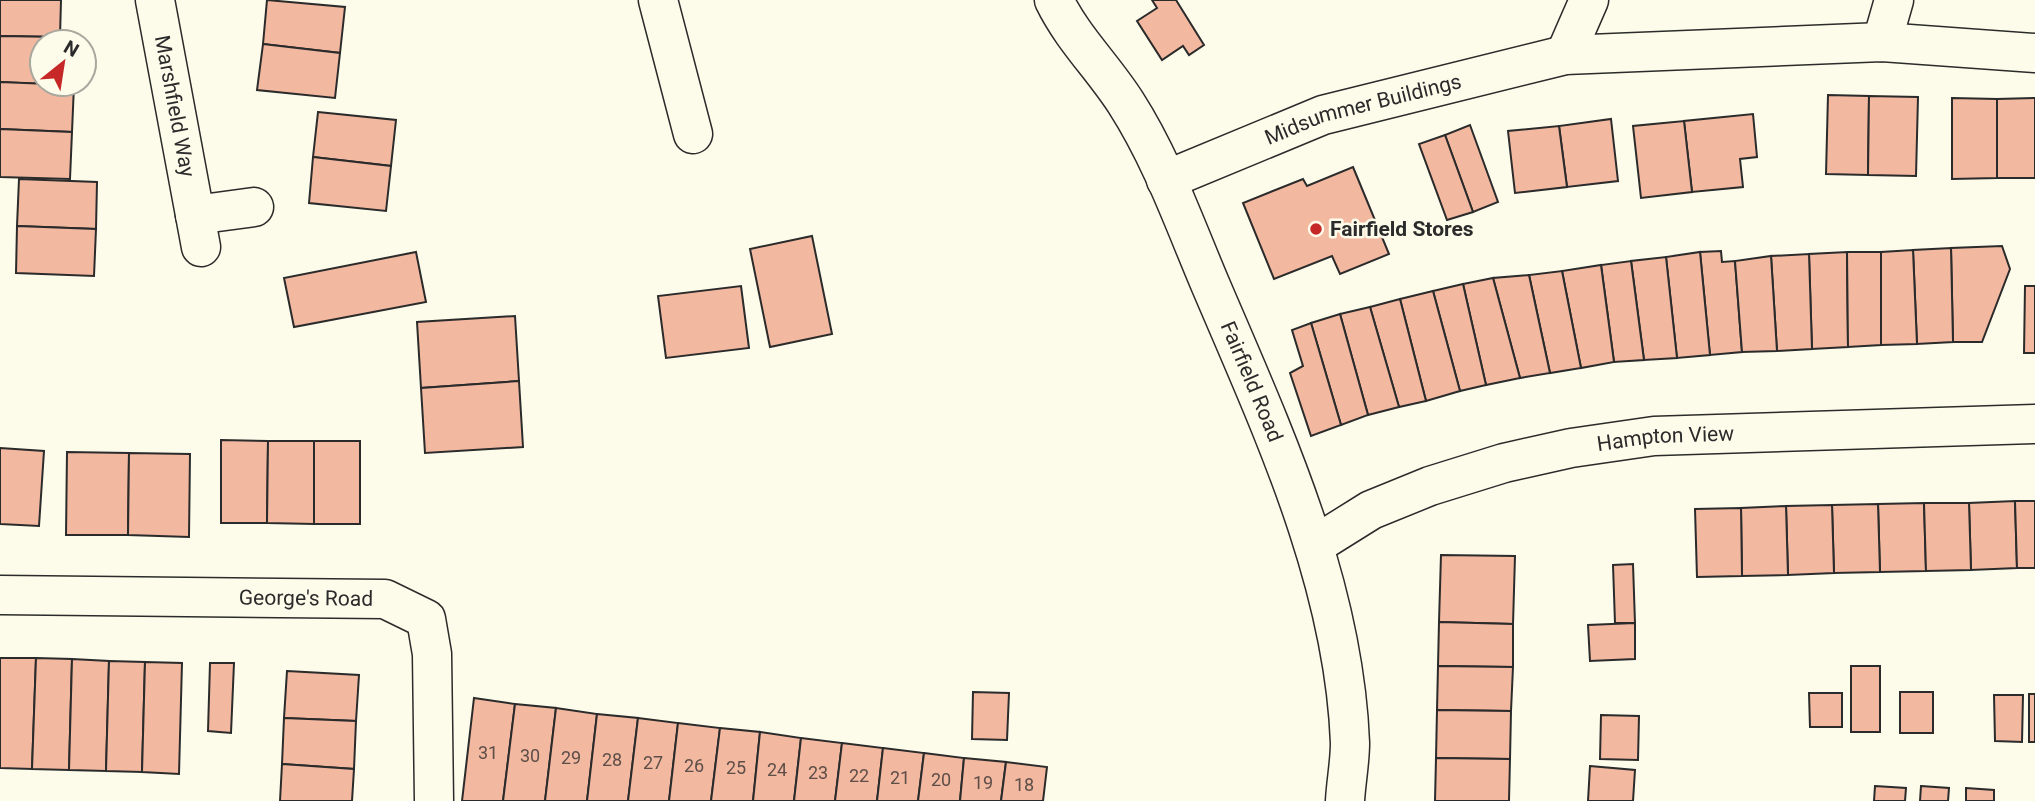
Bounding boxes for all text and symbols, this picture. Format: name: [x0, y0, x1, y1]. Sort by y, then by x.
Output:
north arrow: [28, 28, 98, 98]
street label: Marshfield Way: [150, 33, 200, 179]
text: N: [60, 35, 83, 62]
street label: Midsummer Buildings: [1261, 69, 1464, 150]
place label: Fairfield Stores: [1330, 217, 1474, 241]
marker: Fairfield Stores: [1308, 221, 1324, 237]
street label: Fairfield Road: [1216, 318, 1287, 445]
street label: Hampton View: [1595, 421, 1735, 456]
street label: George's Road: [239, 585, 373, 611]
house number: 31: [478, 742, 498, 763]
house number: 30: [520, 745, 540, 766]
house number: 29: [561, 747, 581, 768]
house number: 28: [602, 749, 622, 770]
house number: 27: [643, 752, 663, 773]
house number: 26: [684, 755, 704, 776]
house number: 25: [726, 757, 746, 778]
house number: 24: [767, 759, 787, 780]
house number: 23: [808, 762, 828, 783]
house number: 22: [849, 765, 869, 786]
house number: 21: [890, 767, 910, 788]
house number: 20: [931, 769, 951, 790]
house number: 19: [973, 772, 993, 793]
house number: 18: [1014, 774, 1034, 795]

